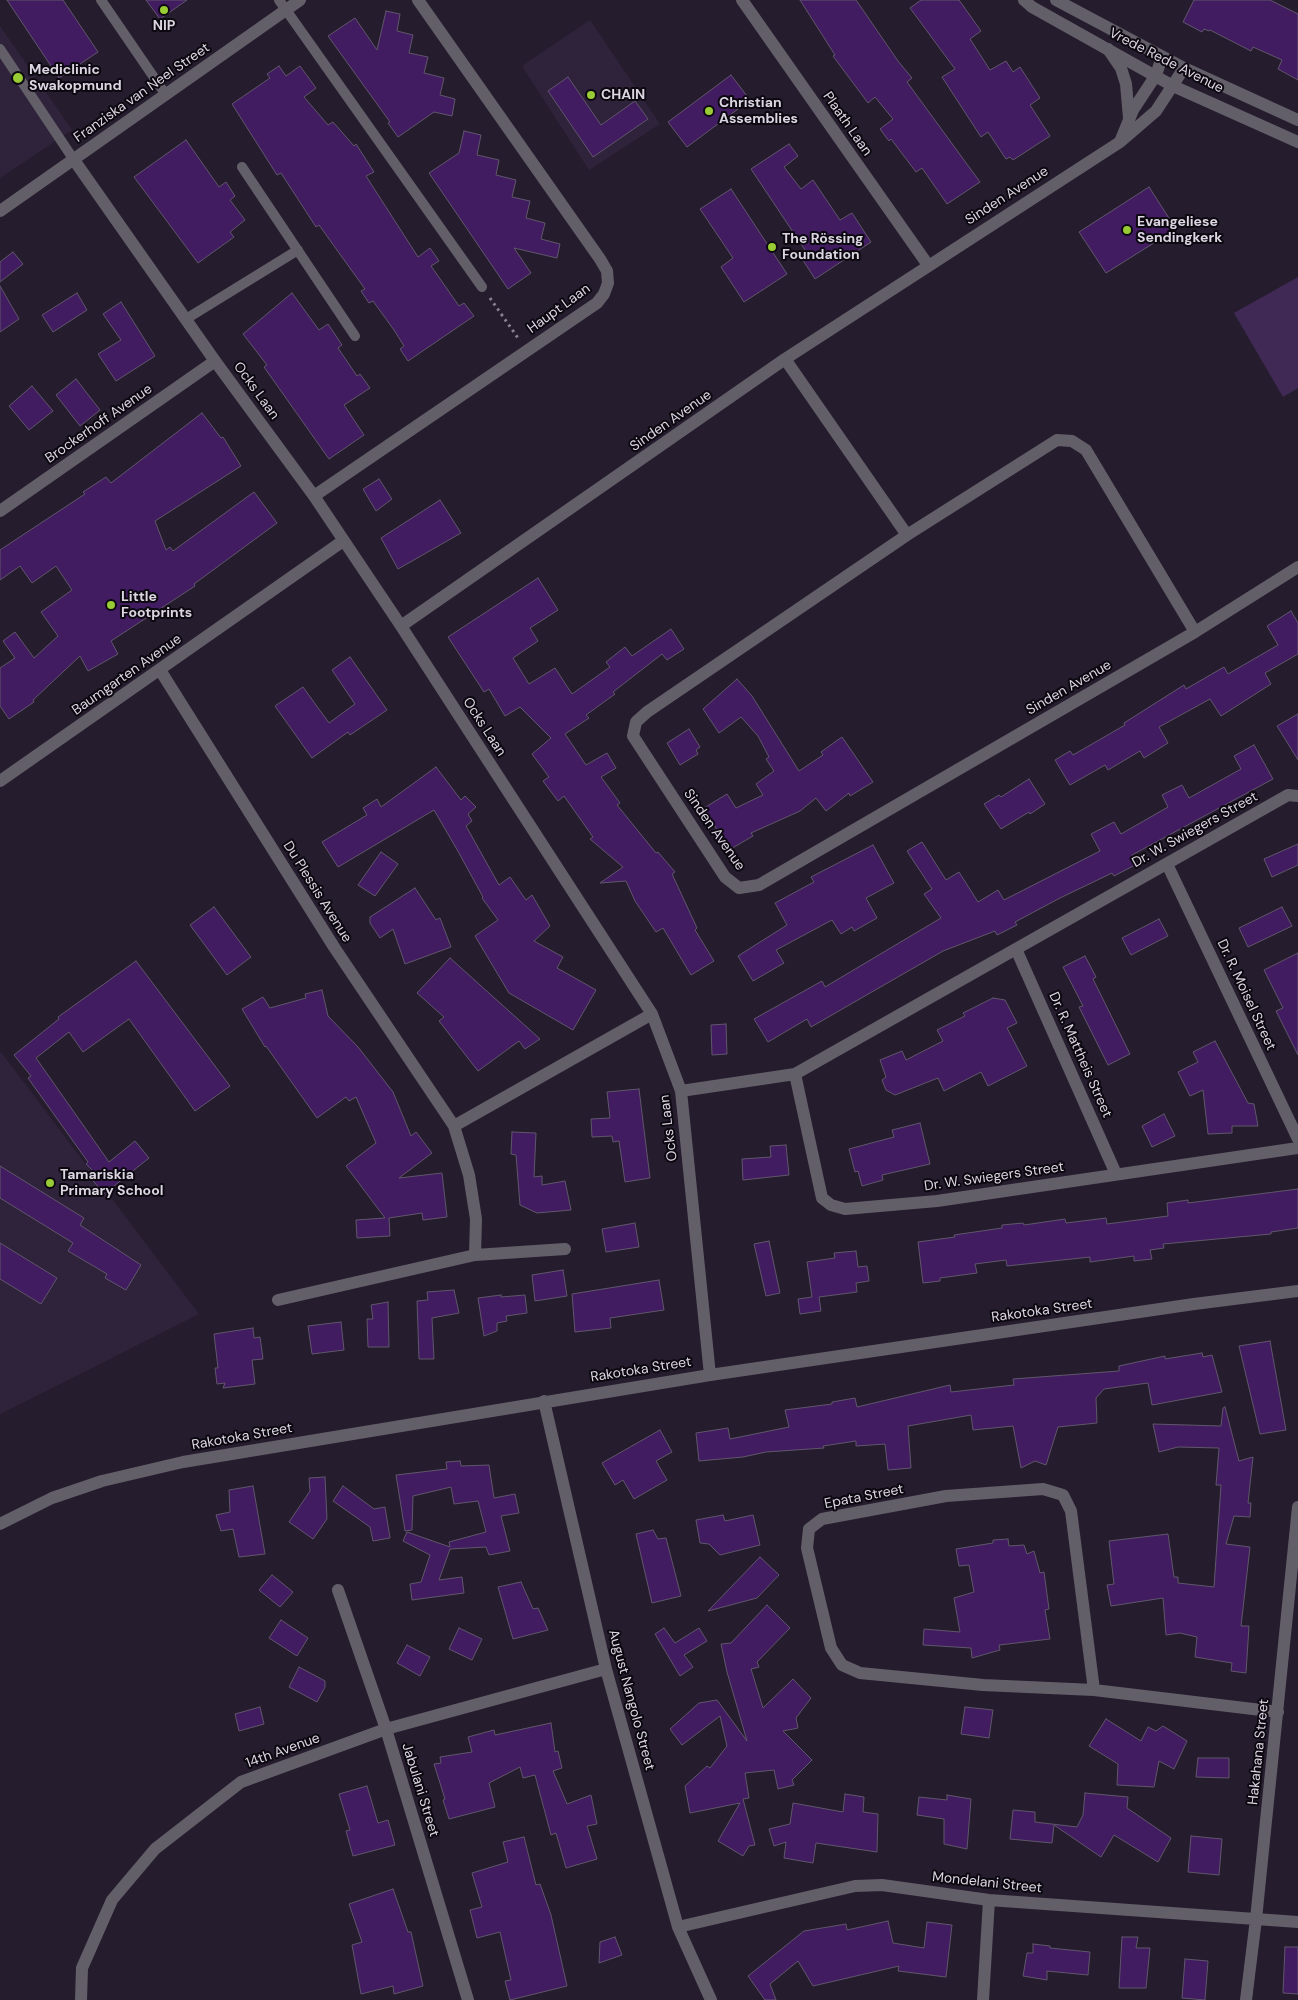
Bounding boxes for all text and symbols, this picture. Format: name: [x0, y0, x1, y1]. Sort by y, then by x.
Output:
marker: NIP: [158, 4, 170, 16]
place label: NIP: [153, 18, 175, 34]
street label: Vrede Rede Avenue: [1106, 25, 1226, 97]
street label: Franziska van Neel Street: [71, 40, 213, 146]
place label: Mediclinic Swakopmund: [29, 62, 122, 94]
marker: Mediclinic Swakopmund: [11, 71, 25, 85]
place label: CHAIN: [601, 87, 645, 103]
marker: CHAIN: [585, 89, 597, 101]
street label: Plaath Laan: [819, 89, 875, 159]
place label: Christian Assemblies: [719, 95, 798, 128]
marker: Christian Assemblies: [703, 105, 715, 117]
street label: Sinden Avenue: [962, 163, 1052, 229]
place label: Evangeliese Sendingkerk: [1137, 214, 1222, 246]
marker: Evangeliese Sendingkerk: [1121, 224, 1133, 236]
place label: The Rössing Foundation: [782, 231, 863, 264]
marker: The Rössing Foundation: [766, 241, 778, 253]
street label: Haupt Laan: [524, 281, 594, 337]
street label: Ocks Laan: [230, 359, 282, 423]
street label: Brockerhoff Avenue: [42, 381, 156, 467]
street label: Sinden Avenue: [627, 387, 715, 455]
place label: Little Footprints: [121, 589, 192, 622]
marker: Little Footprints: [105, 599, 117, 611]
street label: Baumgarten Avenue: [69, 631, 185, 719]
street label: Sinden Avenue: [1023, 657, 1115, 719]
street label: Ocks Laan: [459, 694, 509, 760]
street label: Sinden Avenue: [680, 786, 748, 874]
street label: Dr. W. Swiegers Street: [1129, 788, 1261, 872]
street label: Du Plessis Avenue: [279, 838, 355, 946]
street label: Dr. R. Moisel Street: [1213, 937, 1279, 1053]
street label: Dr. R. Mattheis Street: [1045, 990, 1115, 1120]
street label: Ocks Laan: [657, 1094, 681, 1162]
street label: Dr. W. Swiegers Street: [923, 1159, 1065, 1195]
place label: Tamariskia Primary School: [60, 1167, 163, 1200]
marker: Tamariskia Primary School: [44, 1177, 56, 1189]
street label: Rakotoka Street: [990, 1296, 1094, 1326]
street label: Rakotoka Street: [589, 1354, 693, 1386]
street label: Rakotoka Street: [190, 1420, 294, 1454]
street label: Epata Street: [823, 1481, 905, 1513]
street label: August Nangolo Street: [604, 1628, 658, 1772]
street label: Hakahana Street: [1245, 1698, 1273, 1806]
street label: 14th Avenue: [244, 1730, 322, 1772]
street label: Jabulani Street: [398, 1741, 442, 1839]
street label: Mondelani Street: [931, 1869, 1043, 1897]

